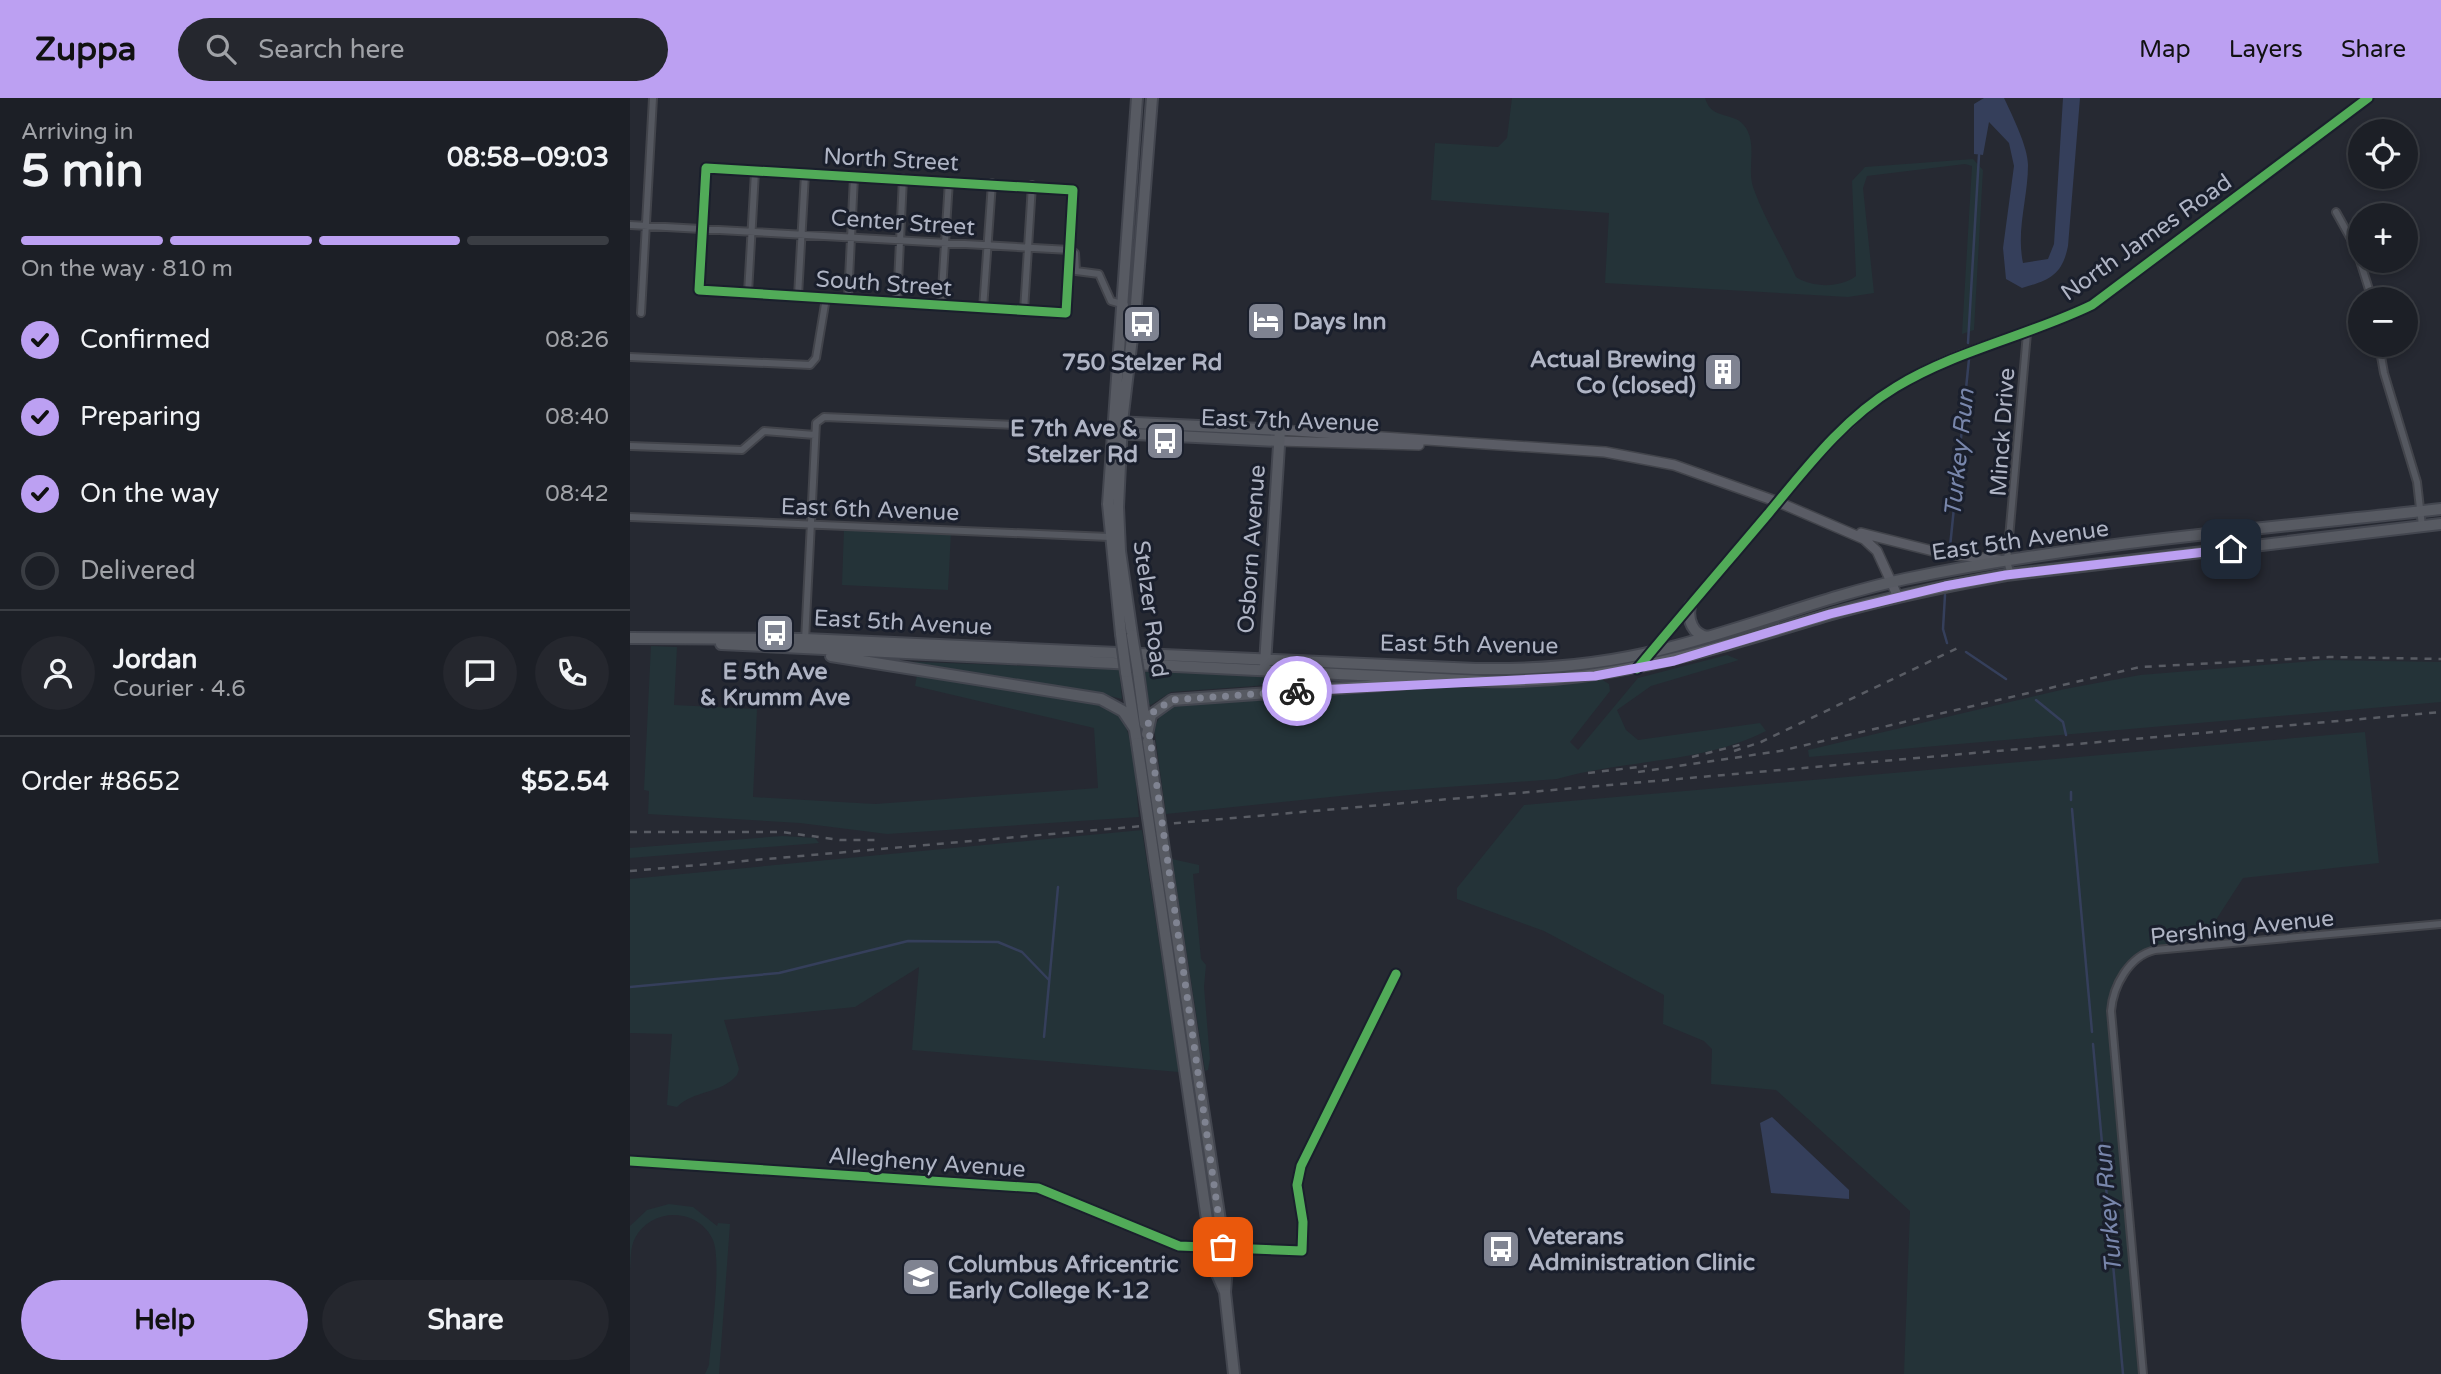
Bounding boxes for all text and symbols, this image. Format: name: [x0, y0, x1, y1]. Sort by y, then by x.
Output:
search box: [178, 18, 668, 81]
text: Zuppa: [35, 30, 136, 69]
icon: search: [202, 30, 240, 68]
text: Search here: [258, 34, 405, 65]
text: Map: [2139, 35, 2191, 64]
text: Layers: [2229, 35, 2303, 64]
text: Share: [2341, 35, 2406, 64]
text: Arriving in: [21, 118, 134, 146]
map controls: [2348, 119, 2418, 357]
button: locate: [2348, 119, 2418, 189]
text: 08:58–09:03: [447, 142, 609, 173]
street label: North Street: [823, 142, 960, 178]
text: 5 min: [21, 144, 144, 199]
street label: North James Road: [2056, 168, 2237, 307]
button: +: [2348, 203, 2418, 273]
street label: Center Street: [830, 204, 976, 242]
text: On the way · 810 m: [21, 255, 233, 283]
street label: South Street: [815, 265, 953, 303]
button: −: [2348, 287, 2418, 357]
hotel icon: Days Inn: [1245, 300, 1287, 342]
bus stop icon: 750 Stelzer Rd: [1121, 303, 1163, 345]
place label: Days Inn: [1293, 308, 1386, 336]
icon: check: [21, 321, 59, 359]
text: Confirmed: [80, 324, 210, 355]
text: 08:26: [545, 326, 609, 354]
place label: Actual Brewing Co (closed): [1530, 346, 1696, 400]
place label: 750 Stelzer Rd: [1062, 349, 1222, 377]
building icon: Actual Brewing Co (closed): [1702, 351, 1744, 393]
street label: Minck Drive: [1985, 367, 2021, 497]
water label: Turkey Run: [1938, 386, 1981, 519]
icon: check: [21, 398, 59, 436]
text: Preparing: [80, 401, 201, 432]
text: 08:40: [545, 403, 609, 431]
street label: East 7th Avenue: [1200, 404, 1380, 438]
place label: E 7th Ave & Stelzer Rd: [1010, 415, 1138, 469]
bus stop icon: E 7th Ave & Stelzer Rd: [1144, 420, 1186, 462]
street label: Osborn Avenue: [1232, 464, 1272, 634]
icon: check: [21, 475, 59, 513]
text: On the way: [80, 478, 220, 509]
text: 08:42: [545, 480, 609, 508]
street label: East 6th Avenue: [780, 493, 960, 527]
street label: East 5th Avenue: [1930, 515, 2111, 567]
pin: [2201, 519, 2261, 579]
icon: home: [2212, 530, 2250, 568]
street label: Stelzer Road: [1127, 539, 1173, 679]
text: Delivered: [80, 555, 196, 586]
street label: East 5th Avenue: [813, 604, 993, 642]
bus stop icon: E 5th Ave & Krumm Ave: [754, 612, 796, 654]
street label: East 5th Avenue: [1379, 629, 1559, 661]
button: person: [21, 636, 95, 710]
button: chat: [443, 636, 517, 710]
button: phone: [535, 636, 609, 710]
text: Jordan: [113, 644, 197, 675]
courier: [1262, 656, 1332, 726]
place label: E 5th Ave & Krumm Ave: [700, 658, 850, 712]
icon: bike: [1278, 672, 1316, 710]
text: Courier · 4.6: [113, 675, 246, 703]
text: Order #8652: [21, 766, 181, 797]
text: $52.54: [521, 766, 609, 797]
street label: Pershing Avenue: [2149, 904, 2335, 952]
street label: Allegheny Avenue: [827, 1142, 1026, 1184]
water label: Turkey Run: [2088, 1142, 2129, 1274]
pin: [1193, 1217, 1253, 1277]
place label: Veterans Administration Clinic: [1528, 1223, 1755, 1277]
icon: bag: [1204, 1228, 1242, 1266]
bus stop icon: Veterans Administration Clinic: [1480, 1228, 1522, 1270]
place label: Columbus Africentric Early College K-12: [948, 1251, 1178, 1305]
school or university icon: Columbus Africentric Early College K-12: [900, 1256, 942, 1298]
button: Help: [21, 1280, 308, 1360]
button: Share: [322, 1280, 609, 1360]

